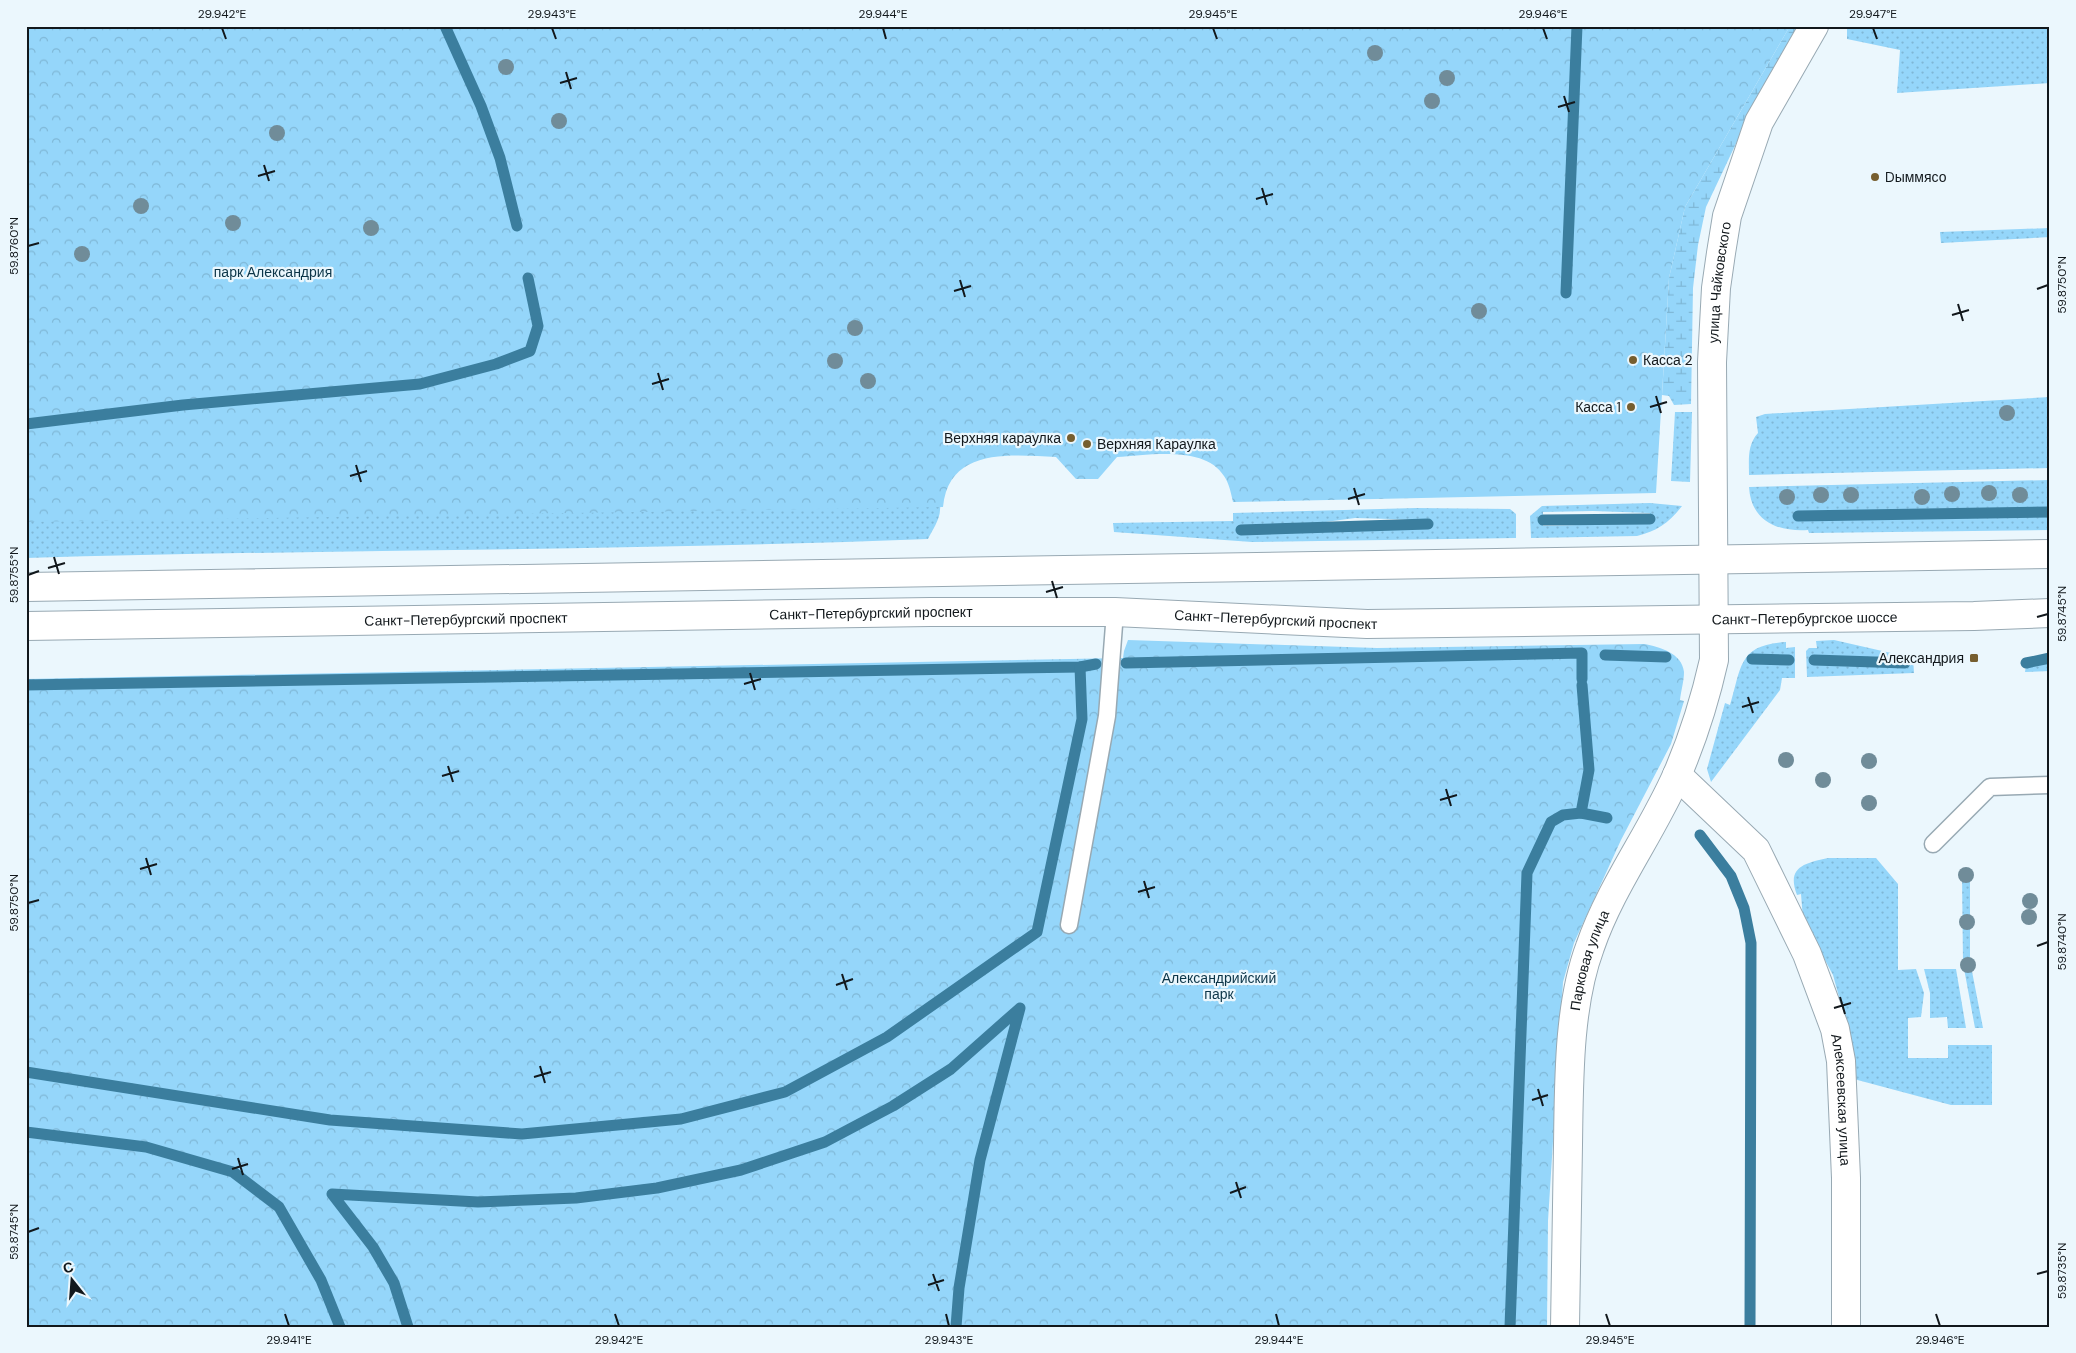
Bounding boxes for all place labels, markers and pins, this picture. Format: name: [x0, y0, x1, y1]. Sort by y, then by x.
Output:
place label: Dыммясо: [1885, 168, 1947, 186]
marker: Dыммясо: [1869, 171, 1881, 183]
place label: Касса 2: [1643, 351, 1693, 369]
marker: Касса 2: [1627, 354, 1639, 366]
place label: Касса 1: [1575, 398, 1621, 416]
marker: Касса 1: [1625, 401, 1637, 413]
place label: Верхняя караулка: [944, 429, 1061, 447]
marker: Верхняя караулка: [1065, 432, 1077, 444]
place label: Верхняя Караулка: [1097, 435, 1216, 453]
marker: Верхняя Караулка: [1081, 438, 1093, 450]
place label: Александрия: [1879, 649, 1964, 667]
marker: Александрия: [1968, 652, 1980, 664]

